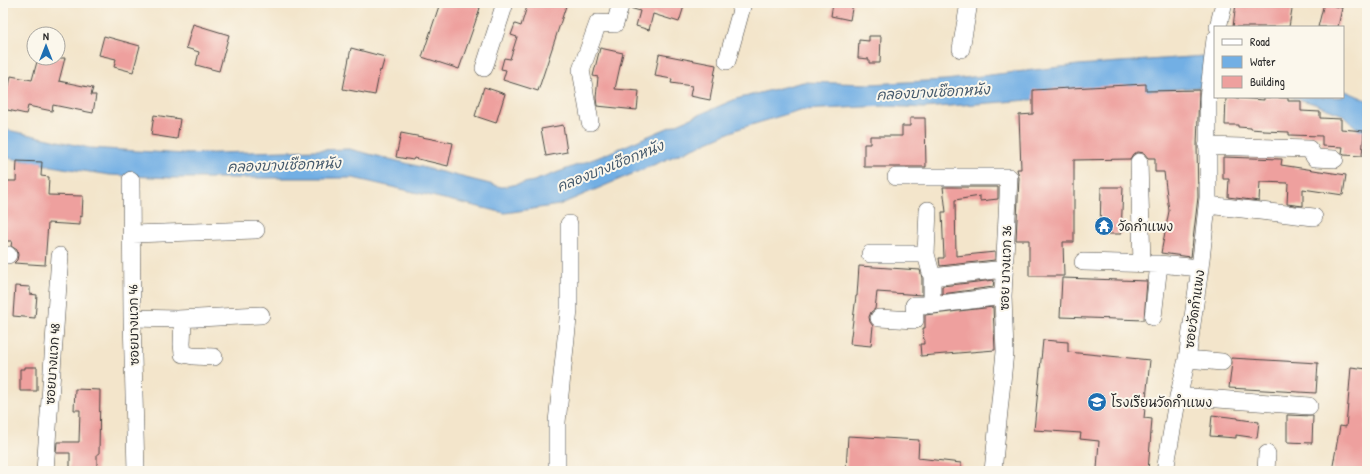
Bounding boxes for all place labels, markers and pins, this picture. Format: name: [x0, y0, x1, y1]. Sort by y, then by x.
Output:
temple icon: วัดกำแพง: [1093, 215, 1115, 237]
place label: วัดกำแพง: [1118, 217, 1174, 235]
school or university icon: โรงเรียนวัดกำแพง: [1086, 391, 1108, 413]
place label: โรงเรียนวัดกำแพง: [1111, 393, 1212, 411]

